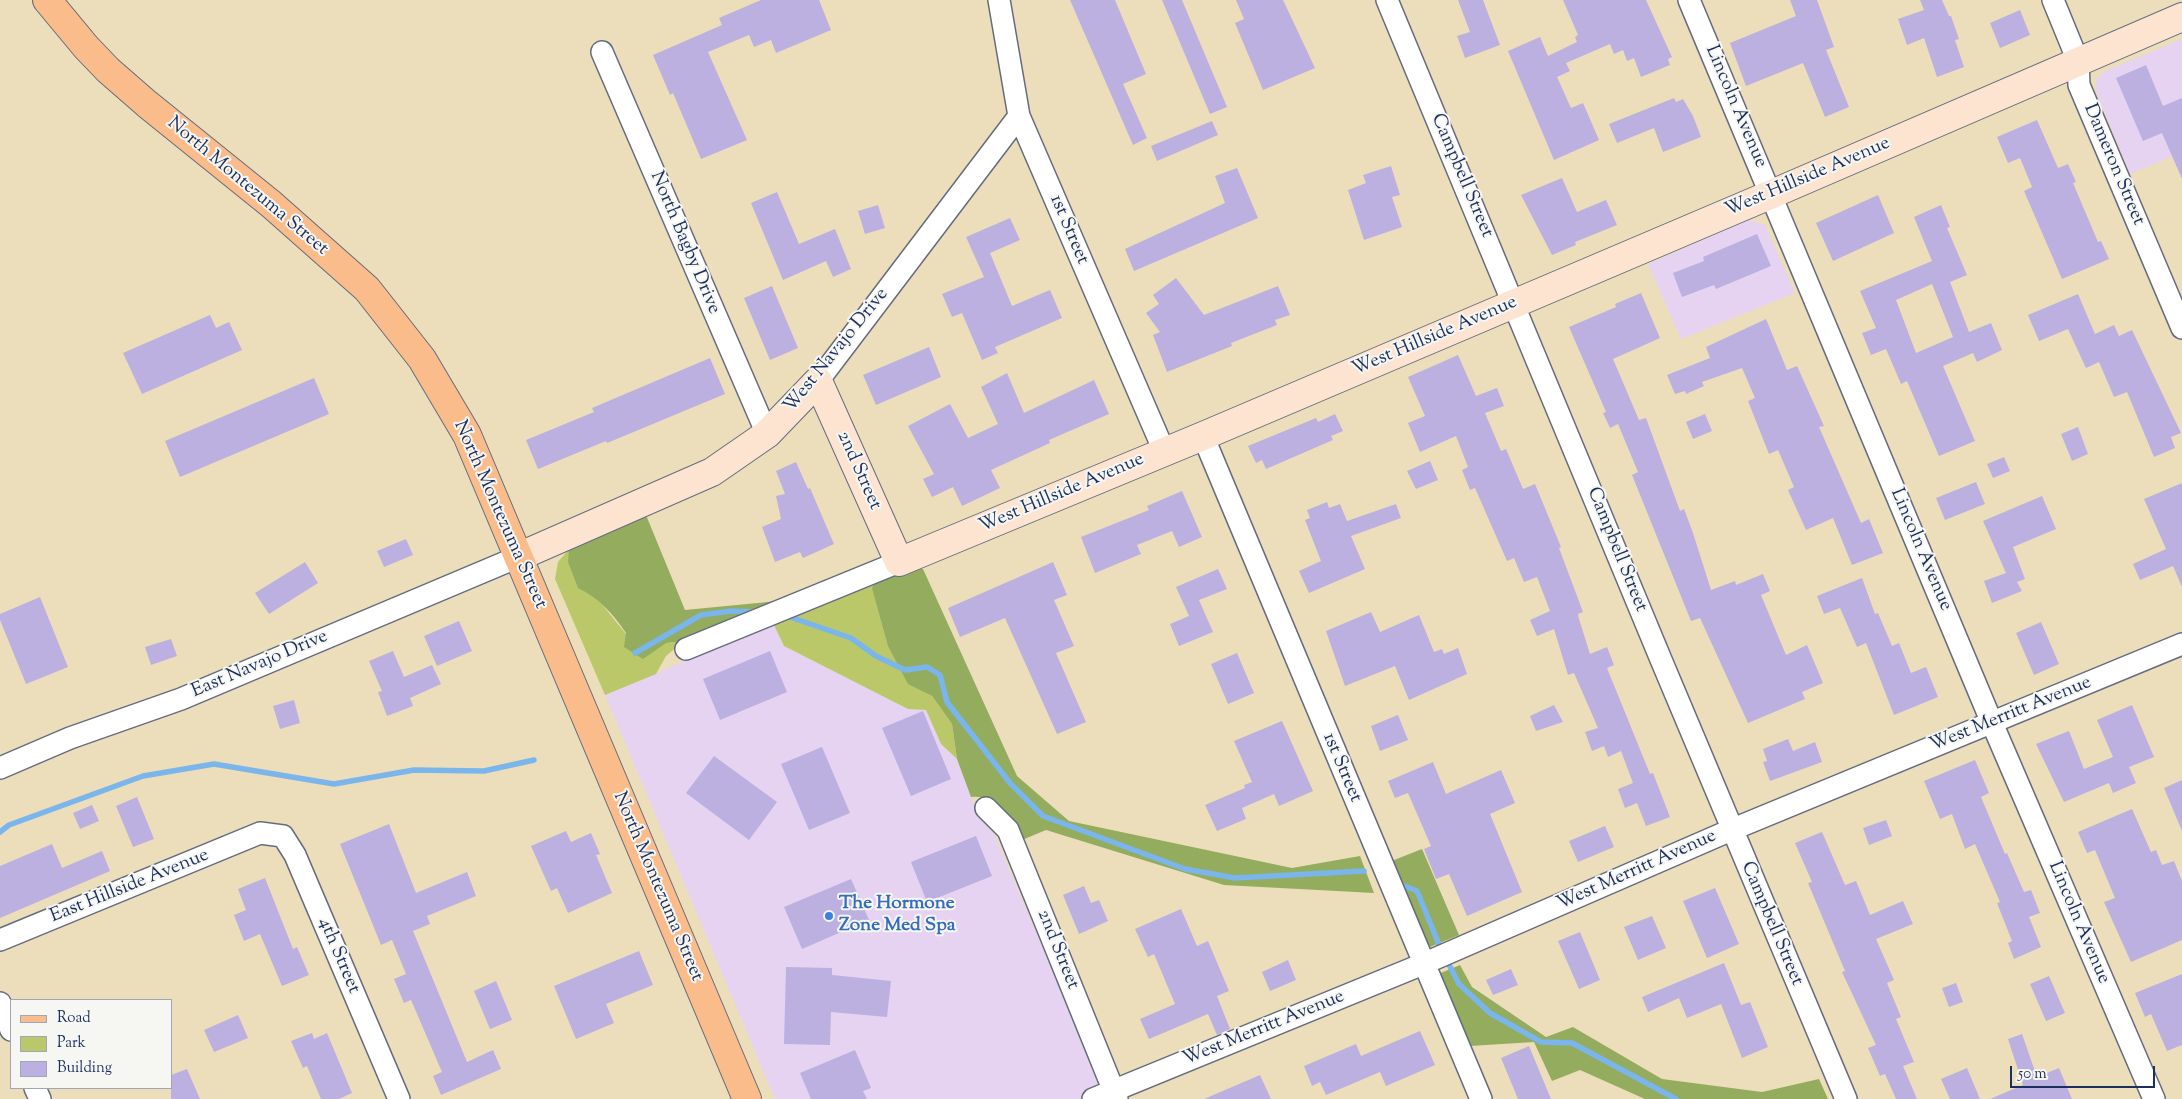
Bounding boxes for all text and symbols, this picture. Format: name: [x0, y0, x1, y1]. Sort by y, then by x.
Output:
street label: Lincoln Avenue: [1699, 42, 1771, 172]
street label: Dameron Street: [2077, 101, 2149, 229]
street label: Campbell Street: [1425, 111, 1497, 241]
street label: North Montezuma Street: [162, 113, 332, 261]
street label: West Hillside Avenue: [1722, 133, 1894, 223]
street label: North Bagby Drive: [644, 168, 724, 318]
street label: 1st Street: [1043, 192, 1093, 268]
street label: West Navajo Drive: [780, 284, 894, 418]
street label: West Hillside Avenue: [1349, 292, 1521, 382]
street label: North Montezuma Street: [447, 417, 551, 613]
street label: 2nd Street: [831, 428, 885, 514]
street label: West Hillside Avenue: [976, 449, 1148, 539]
street label: Campbell Street: [1581, 484, 1651, 616]
street label: Lincoln Avenue: [1884, 485, 1956, 615]
street label: East Navajo Drive: [188, 626, 332, 704]
street label: West Merritt Avenue: [1927, 672, 2095, 758]
street label: 1st Street: [1316, 730, 1366, 806]
street label: North Montezuma Street: [607, 789, 707, 985]
street label: West Merritt Avenue: [1554, 826, 1720, 916]
street label: East Hillside Avenue: [47, 845, 213, 929]
street label: Lincoln Avenue: [2042, 858, 2114, 988]
street label: Campbell Street: [1735, 859, 1807, 989]
place label: The Hormone Zone Med Spa: [839, 894, 955, 938]
street label: 2nd Street: [1031, 907, 1083, 993]
marker: The Hormone Zone Med Spa: [823, 910, 835, 922]
street label: 4th Street: [312, 915, 364, 997]
street label: West Merritt Avenue: [1180, 986, 1348, 1072]
legend: [10, 999, 172, 1089]
text: Road: [57, 1008, 91, 1029]
text: Park: [57, 1033, 86, 1054]
scale bar: [2012, 1056, 2157, 1088]
text: Building: [57, 1058, 112, 1079]
text: 50 m: [2018, 1064, 2047, 1085]

